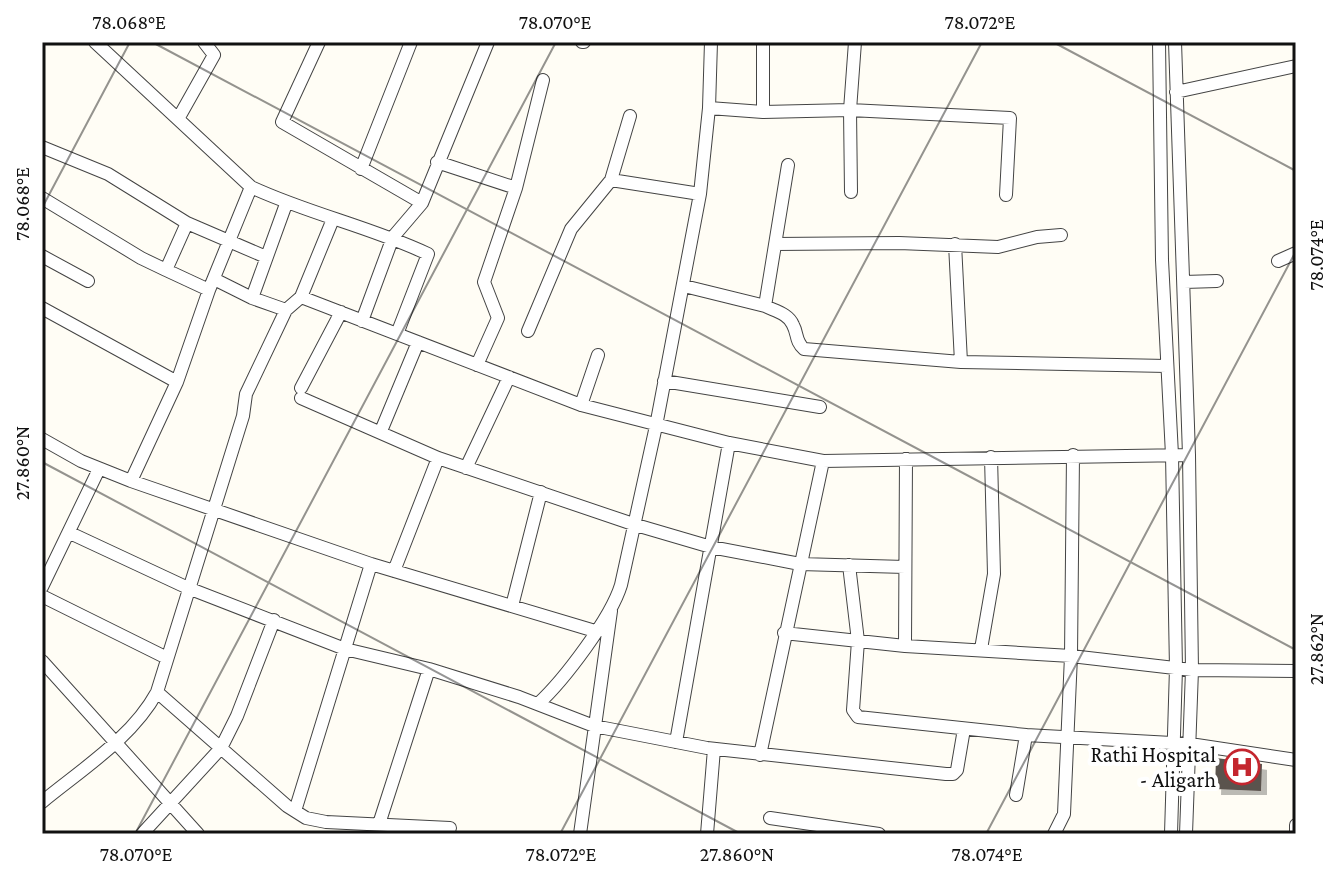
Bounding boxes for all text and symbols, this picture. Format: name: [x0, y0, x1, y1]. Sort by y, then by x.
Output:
text: 78.068°E: [92, 11, 166, 33]
text: 78.070°E: [519, 11, 592, 33]
text: 78.072°E: [945, 11, 1016, 33]
text: 78.068°E: [11, 167, 33, 241]
text: 78.074°E: [1305, 219, 1327, 291]
text: 27.860°N: [11, 426, 33, 500]
text: 27.862°N: [1305, 613, 1327, 685]
place label: Rathi Hospital - Aligarh: [1090, 742, 1216, 792]
hospital icon: Rathi Hospital - Aligarh: [1223, 748, 1261, 786]
text: 78.070°E: [100, 843, 173, 865]
text: 78.072°E: [526, 843, 597, 865]
text: 27.860°N: [700, 843, 774, 865]
text: 78.074°E: [951, 843, 1023, 865]

